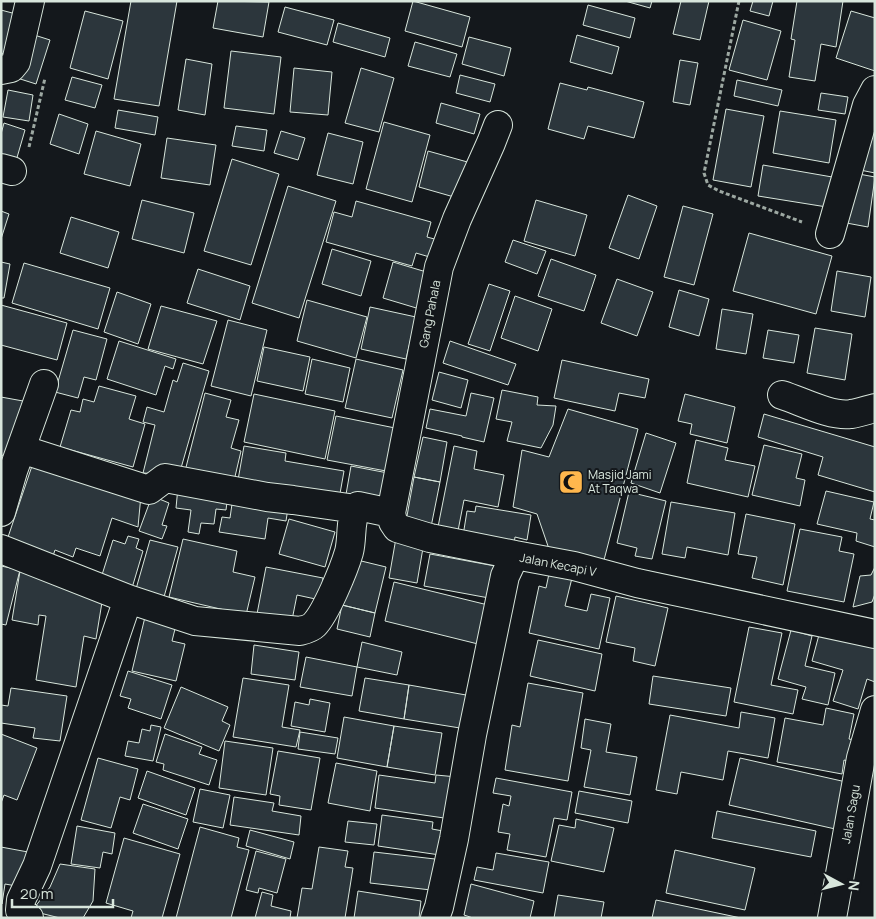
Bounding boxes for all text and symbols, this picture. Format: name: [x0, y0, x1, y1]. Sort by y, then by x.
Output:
street label: Gang Pahala: [415, 279, 444, 349]
place label: Masjid Jami At Taqwa: [588, 466, 652, 497]
mosque icon: Masjid Jami At Taqwa: [558, 469, 584, 495]
street label: Jalan Kecapi V: [518, 549, 599, 580]
street label: Jalan Sagu: [837, 783, 864, 845]
north arrow: [816, 859, 866, 909]
scale bar: [12, 876, 114, 908]
text: N: [844, 879, 864, 892]
text: 20 m: [20, 883, 53, 904]

